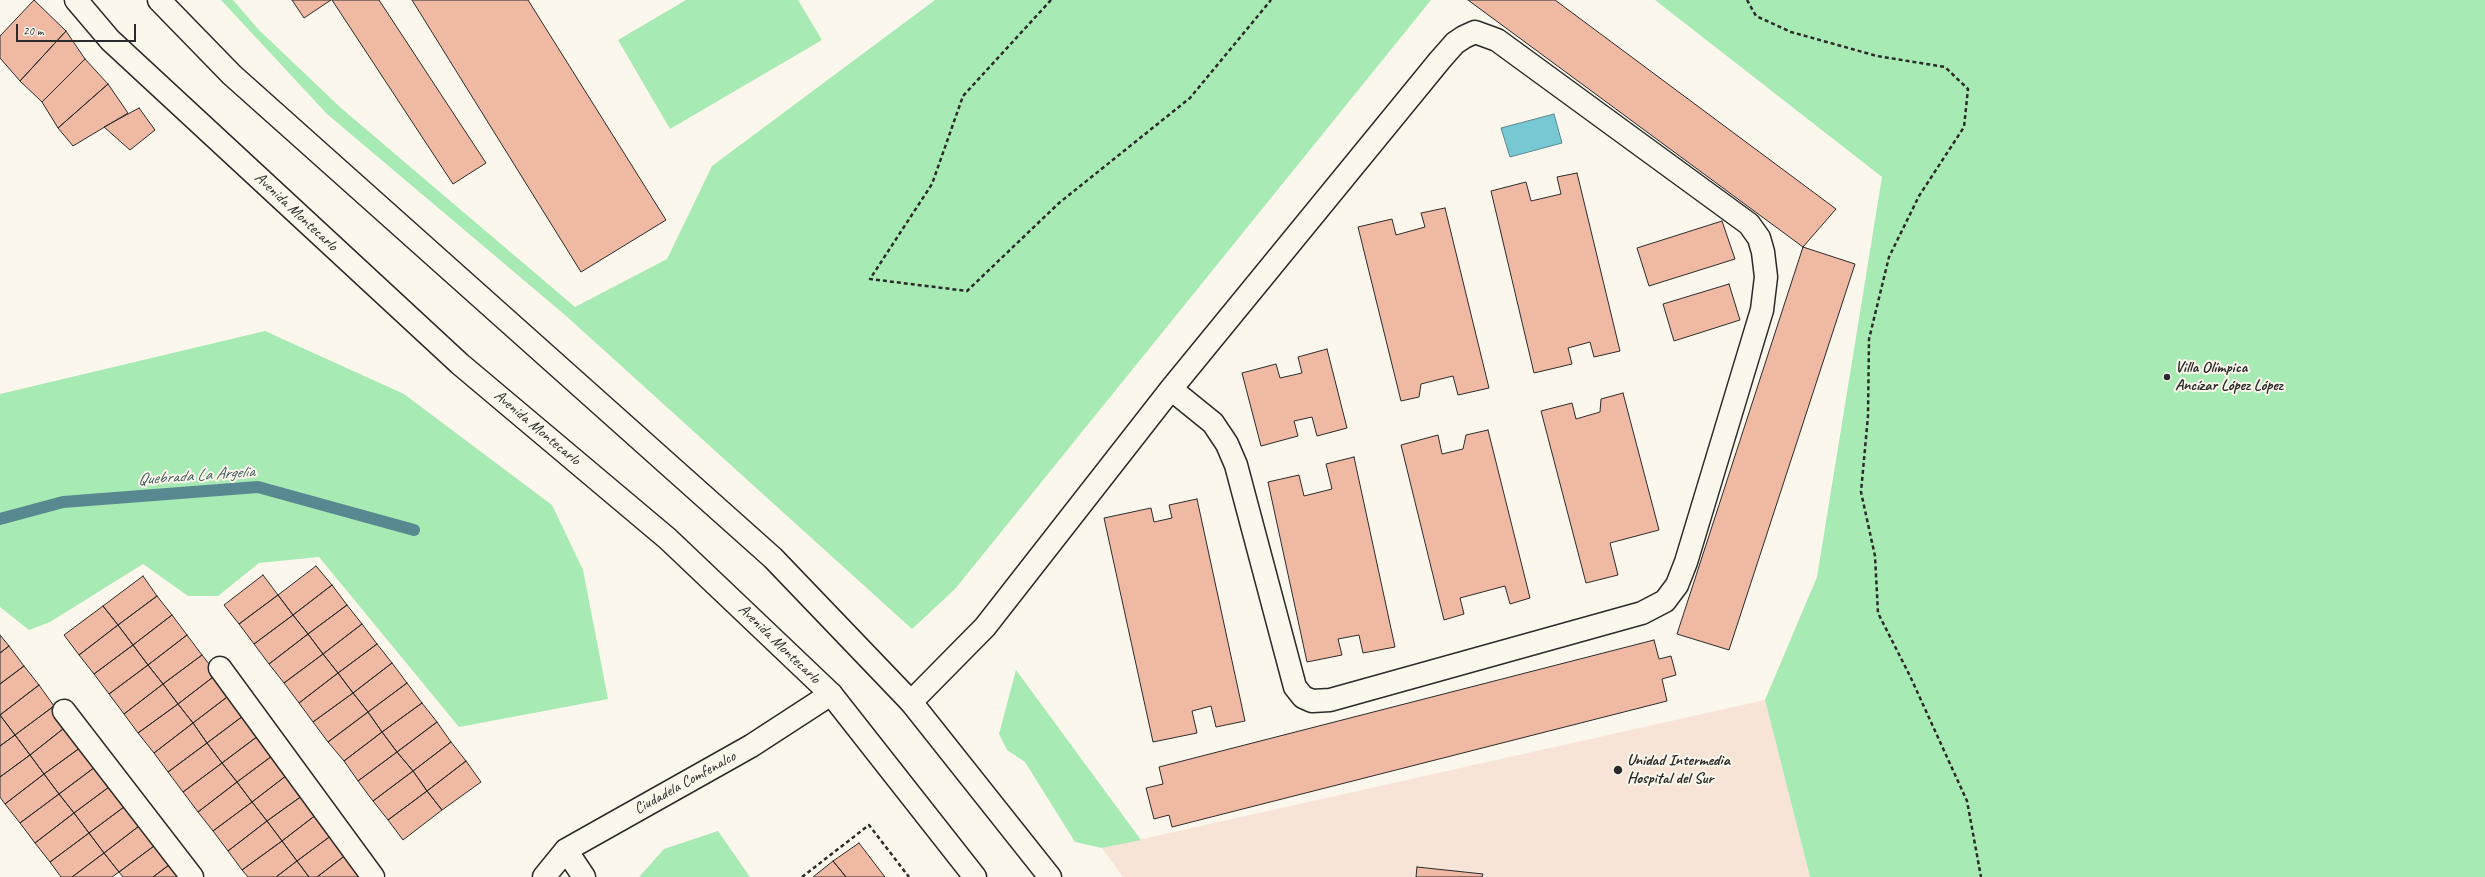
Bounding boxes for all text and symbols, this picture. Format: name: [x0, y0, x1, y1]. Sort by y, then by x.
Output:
scale bar: [18, 16, 138, 42]
text: 20 m: [23, 23, 43, 39]
street label: Avenida Montecarlo: [250, 169, 342, 255]
place label: Villa Olímpica Ancízar López López: [2175, 358, 2283, 396]
marker: Villa Olímpica Ancízar López López: [2162, 372, 2172, 382]
street label: Avenida Montecarlo: [490, 386, 584, 470]
water label: Quebrada La Argelia: [137, 462, 255, 490]
street label: Avenida Montecarlo: [734, 600, 824, 688]
street label: Ciudadela Comfenalco: [631, 747, 739, 819]
place label: Unidad Intermedia Hospital del Sur: [1627, 751, 1730, 789]
marker: Unidad Intermedia Hospital del Sur: [1612, 764, 1624, 776]

